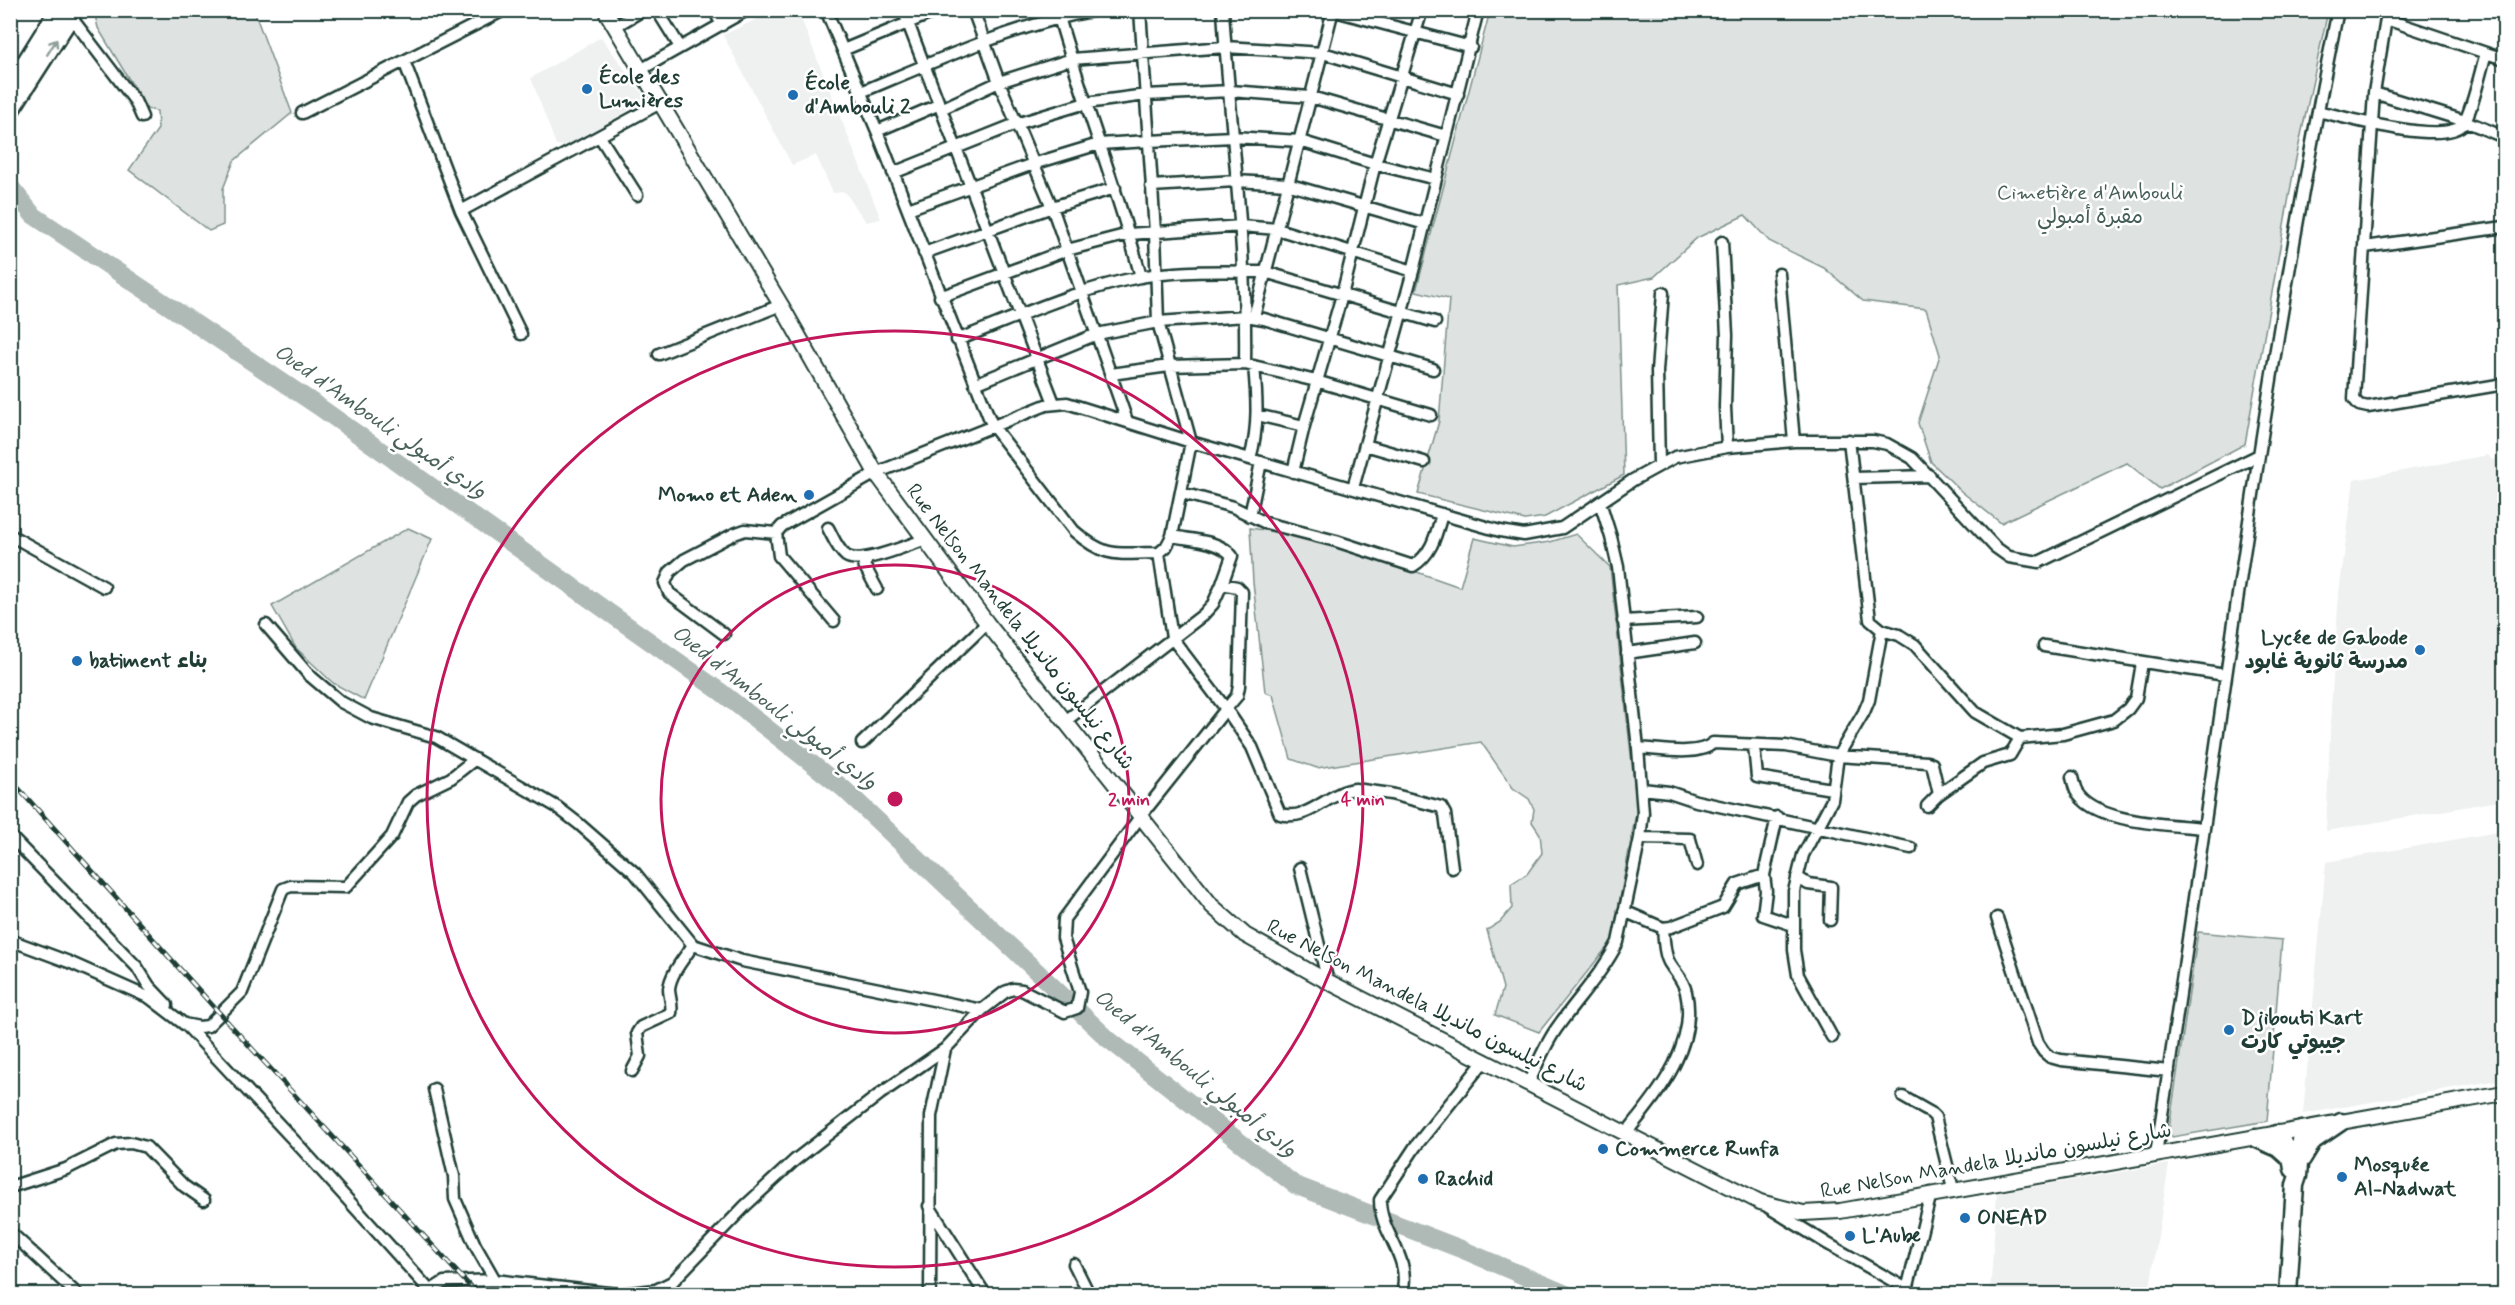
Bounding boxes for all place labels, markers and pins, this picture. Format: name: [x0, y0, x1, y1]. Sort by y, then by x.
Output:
place label: École des Lumières: [599, 63, 684, 115]
place label: École d'Ambouli 2: [805, 69, 911, 121]
marker: École des Lumières: [580, 82, 594, 96]
marker: École d'Ambouli 2: [786, 88, 800, 102]
place label: Momo et Aden: [658, 481, 798, 509]
marker: Momo et Aden: [802, 488, 816, 502]
place label: Lycée de Gabode مدرسة ثانوية غابود: [2245, 624, 2408, 676]
marker: Lycée de Gabode مدرسة ثانوية غابود: [2413, 643, 2427, 657]
place label: batiment بناء: [89, 647, 207, 675]
marker: batiment بناء: [70, 654, 84, 668]
centre of rings: [885, 789, 905, 809]
place label: Djibouti Kart جيبوتي كارت: [2241, 1004, 2363, 1060]
marker: Djibouti Kart جيبوتي كارت: [2222, 1023, 2236, 1037]
place label: Commerce Runfa: [1615, 1135, 1779, 1163]
marker: Commerce Runfa: [1596, 1142, 1610, 1156]
place label: Mosquée Al-Nadwat: [2354, 1151, 2457, 1203]
place label: Rachid: [1435, 1165, 1493, 1193]
marker: Mosquée Al-Nadwat: [2335, 1170, 2349, 1184]
marker: Rachid: [1416, 1172, 1430, 1186]
place label: ONEAD: [1977, 1204, 2047, 1232]
marker: ONEAD: [1958, 1211, 1972, 1225]
place label: L'Aube: [1862, 1222, 1922, 1250]
marker: L'Aube: [1843, 1229, 1857, 1243]

